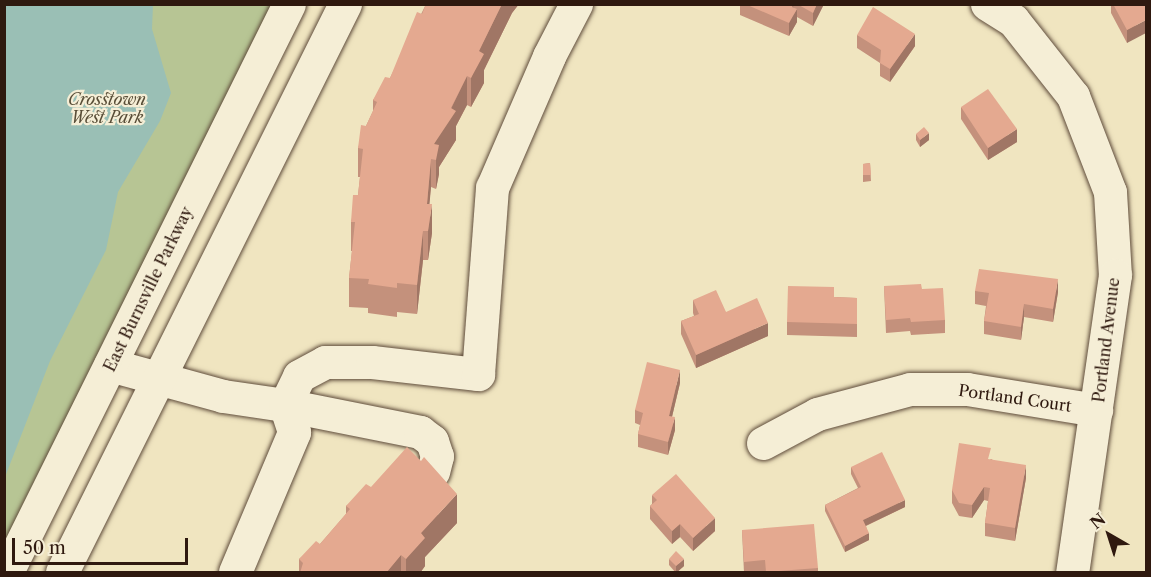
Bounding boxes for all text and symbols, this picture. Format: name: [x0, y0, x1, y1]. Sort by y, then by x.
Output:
park label: Crosstown West Park: [68, 89, 146, 127]
street label: East Burnsville Parkway: [100, 203, 196, 375]
street label: Portland Avenue: [1089, 276, 1123, 404]
street label: Portland Court: [957, 381, 1073, 415]
north arrow: [1079, 505, 1139, 565]
text: N: [1086, 509, 1109, 533]
scale bar: [15, 526, 190, 564]
text: 50 m: [23, 537, 66, 559]

